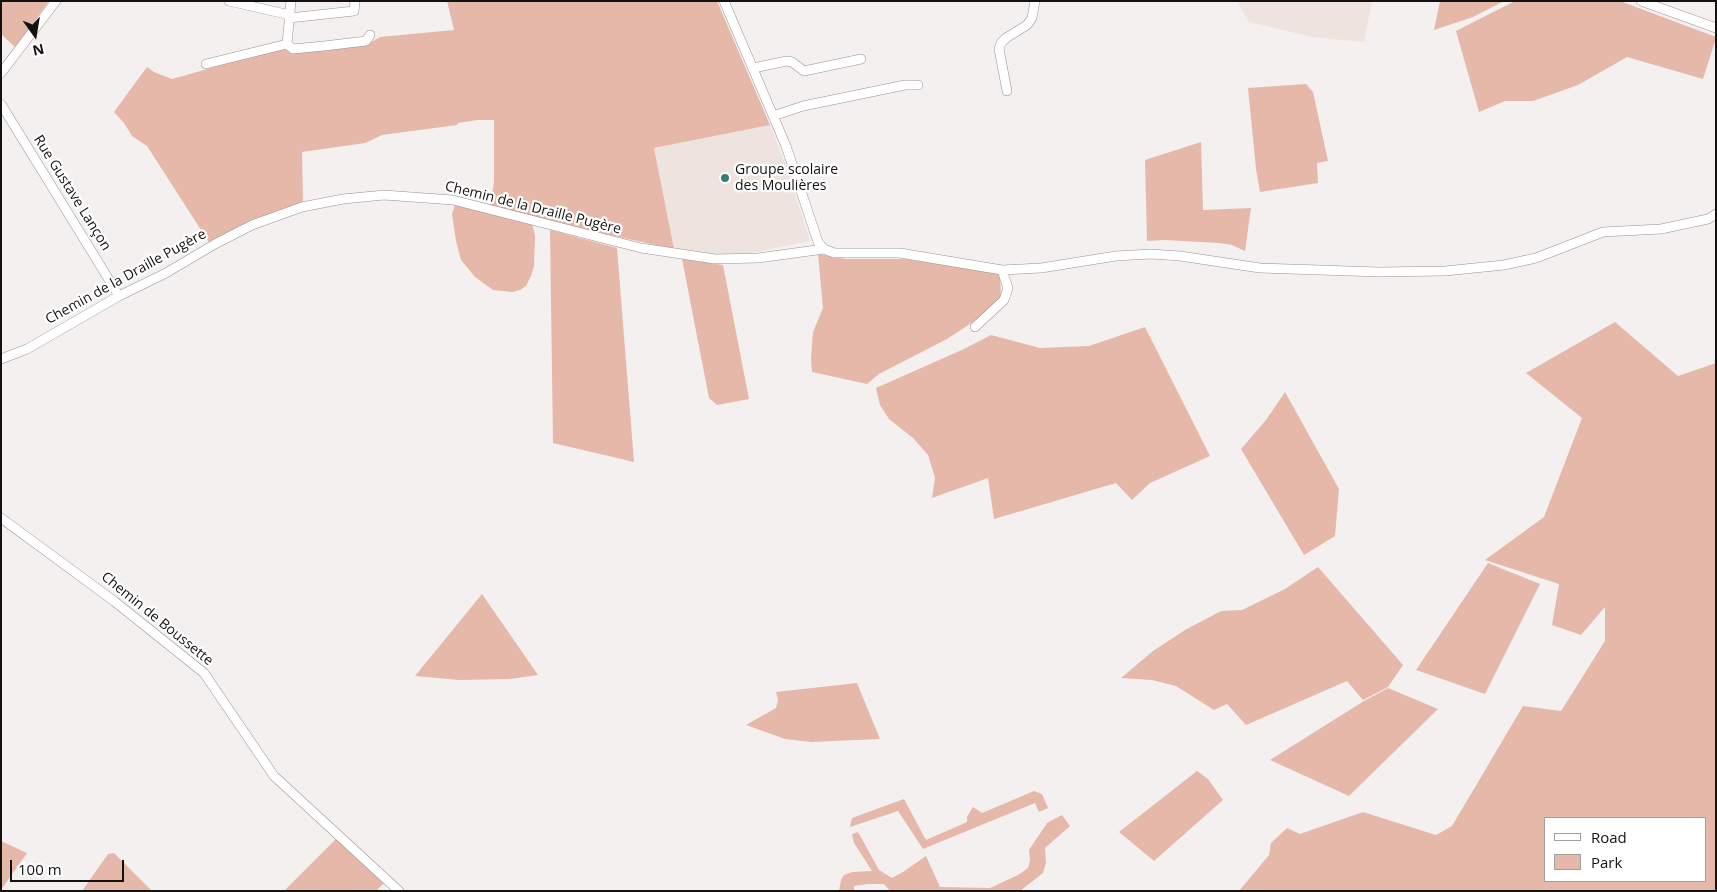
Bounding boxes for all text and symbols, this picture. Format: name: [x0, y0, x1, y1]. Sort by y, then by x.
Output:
north arrow: [10, 10, 60, 60]
text: N: [31, 40, 46, 61]
street label: Rue Gustave Lançon: [30, 132, 114, 254]
place label: Groupe scolaire des Moulières: [735, 162, 838, 194]
marker: Groupe scolaire des Moulières: [719, 172, 731, 184]
street label: Chemin de la Draille Pugère: [443, 178, 623, 238]
street label: Chemin de la Draille Pugère: [43, 226, 209, 328]
street label: Chemin de Boussette: [98, 569, 216, 669]
legend: [1544, 817, 1707, 882]
text: Road: [1591, 827, 1627, 847]
scale bar: [12, 850, 126, 882]
text: Park: [1591, 852, 1622, 872]
text: 100 m: [18, 859, 62, 879]

